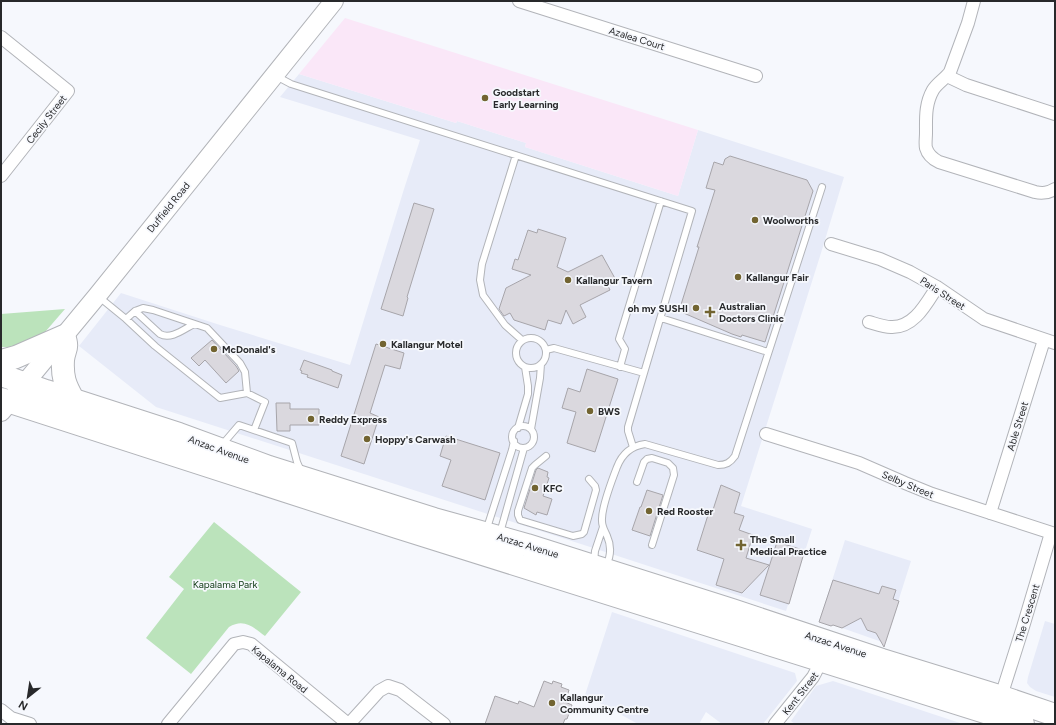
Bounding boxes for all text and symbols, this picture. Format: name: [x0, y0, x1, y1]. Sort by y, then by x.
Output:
street label: Azalea Court: [607, 24, 667, 53]
place label: Goodstart Early Learning: [493, 86, 559, 111]
street label: Cecily Street: [23, 92, 70, 146]
marker: Goodstart Early Learning: [480, 93, 490, 103]
street label: Duffield Road: [144, 179, 193, 235]
place label: Woolworths: [763, 214, 819, 227]
marker: Woolworths: [750, 215, 760, 225]
place label: Kallangur Fair: [746, 271, 809, 284]
marker: Kallangur Fair: [733, 272, 743, 282]
place label: Kallangur Tavern: [576, 274, 653, 287]
street label: Paris Street: [918, 274, 968, 313]
marker: Kallangur Tavern: [563, 275, 573, 285]
place label: Australian Doctors Clinic: [719, 300, 784, 325]
place label: oh my SUSHI: [628, 302, 688, 315]
marker: oh my SUSHI: [691, 303, 701, 313]
marker: Australian Doctors Clinic: [704, 306, 716, 318]
place label: Kallangur Motel: [391, 338, 463, 351]
marker: Kallangur Motel: [378, 339, 388, 349]
place label: McDonald's: [222, 343, 276, 356]
marker: McDonald's: [209, 344, 219, 354]
street label: Able Street: [1004, 400, 1031, 452]
place label: BWS: [598, 405, 620, 418]
marker: BWS: [585, 406, 595, 416]
place label: Reddy Express: [319, 413, 387, 426]
marker: Reddy Express: [306, 414, 316, 424]
street label: Anzac Avenue: [187, 432, 252, 467]
place label: Hoppy's Carwash: [375, 433, 456, 446]
marker: Hoppy's Carwash: [362, 434, 372, 444]
street label: Selby Street: [880, 468, 936, 501]
place label: KFC: [543, 482, 562, 495]
marker: KFC: [530, 483, 540, 493]
place label: Red Rooster: [657, 505, 714, 518]
marker: Red Rooster: [644, 506, 654, 516]
street label: Anzac Avenue: [495, 530, 561, 561]
place label: The Small Medical Practice: [750, 533, 827, 558]
marker: The Small Medical Practice: [735, 539, 747, 551]
park label: Kapalama Park: [193, 578, 257, 591]
street label: The Crescent: [1012, 582, 1043, 644]
street label: Anzac Avenue: [803, 628, 869, 661]
street label: Kapalama Road: [249, 643, 311, 696]
street label: Kent Street: [779, 669, 821, 718]
north arrow: [8, 677, 48, 717]
place label: Kallangur Community Centre: [560, 691, 649, 716]
text: N: [16, 697, 30, 713]
marker: Kallangur Community Centre: [547, 698, 557, 708]

